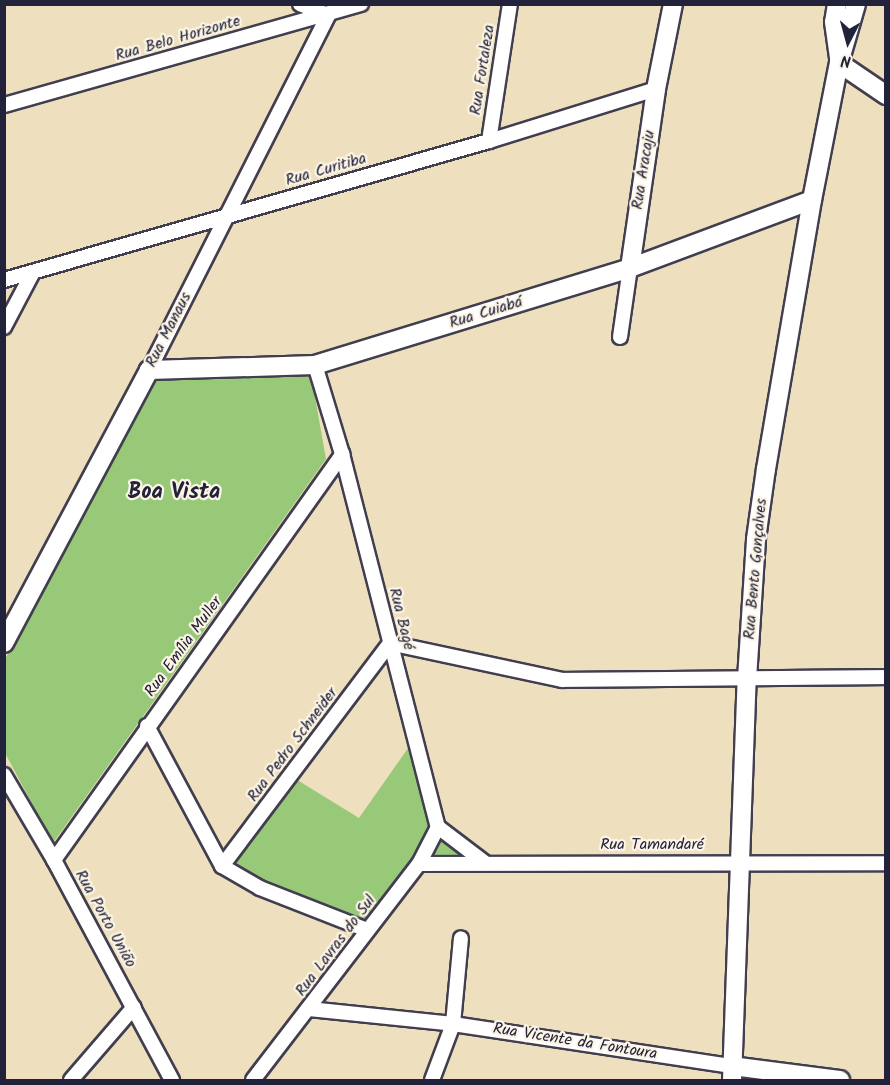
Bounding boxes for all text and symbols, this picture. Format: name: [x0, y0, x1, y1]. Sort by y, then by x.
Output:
street label: Rua Belo Horizonte: [113, 12, 243, 66]
north arrow: [818, 12, 878, 72]
street label: Rua Fortaleza: [466, 23, 500, 117]
text: N: [840, 47, 852, 73]
street label: Rua Aracaju: [628, 129, 660, 211]
street label: Rua Curitiba: [283, 149, 369, 191]
street label: Rua Manaus: [142, 289, 196, 371]
street label: Rua Cuiabá: [447, 293, 525, 333]
district label: Boa Vista: [128, 480, 220, 506]
street label: Rua Bento Gonçalves: [740, 498, 772, 640]
street label: Rua Bagé: [384, 586, 418, 652]
street label: Rua Emília Muller: [141, 593, 227, 701]
street label: Rua Pedro Schneider: [244, 684, 342, 806]
street label: Rua Tamandaré: [600, 835, 704, 855]
street label: Rua Porto União: [70, 867, 140, 971]
street label: Rua Lavras do Sul: [292, 892, 380, 1000]
street label: Rua Vicente da Fontoura: [492, 1020, 658, 1064]

